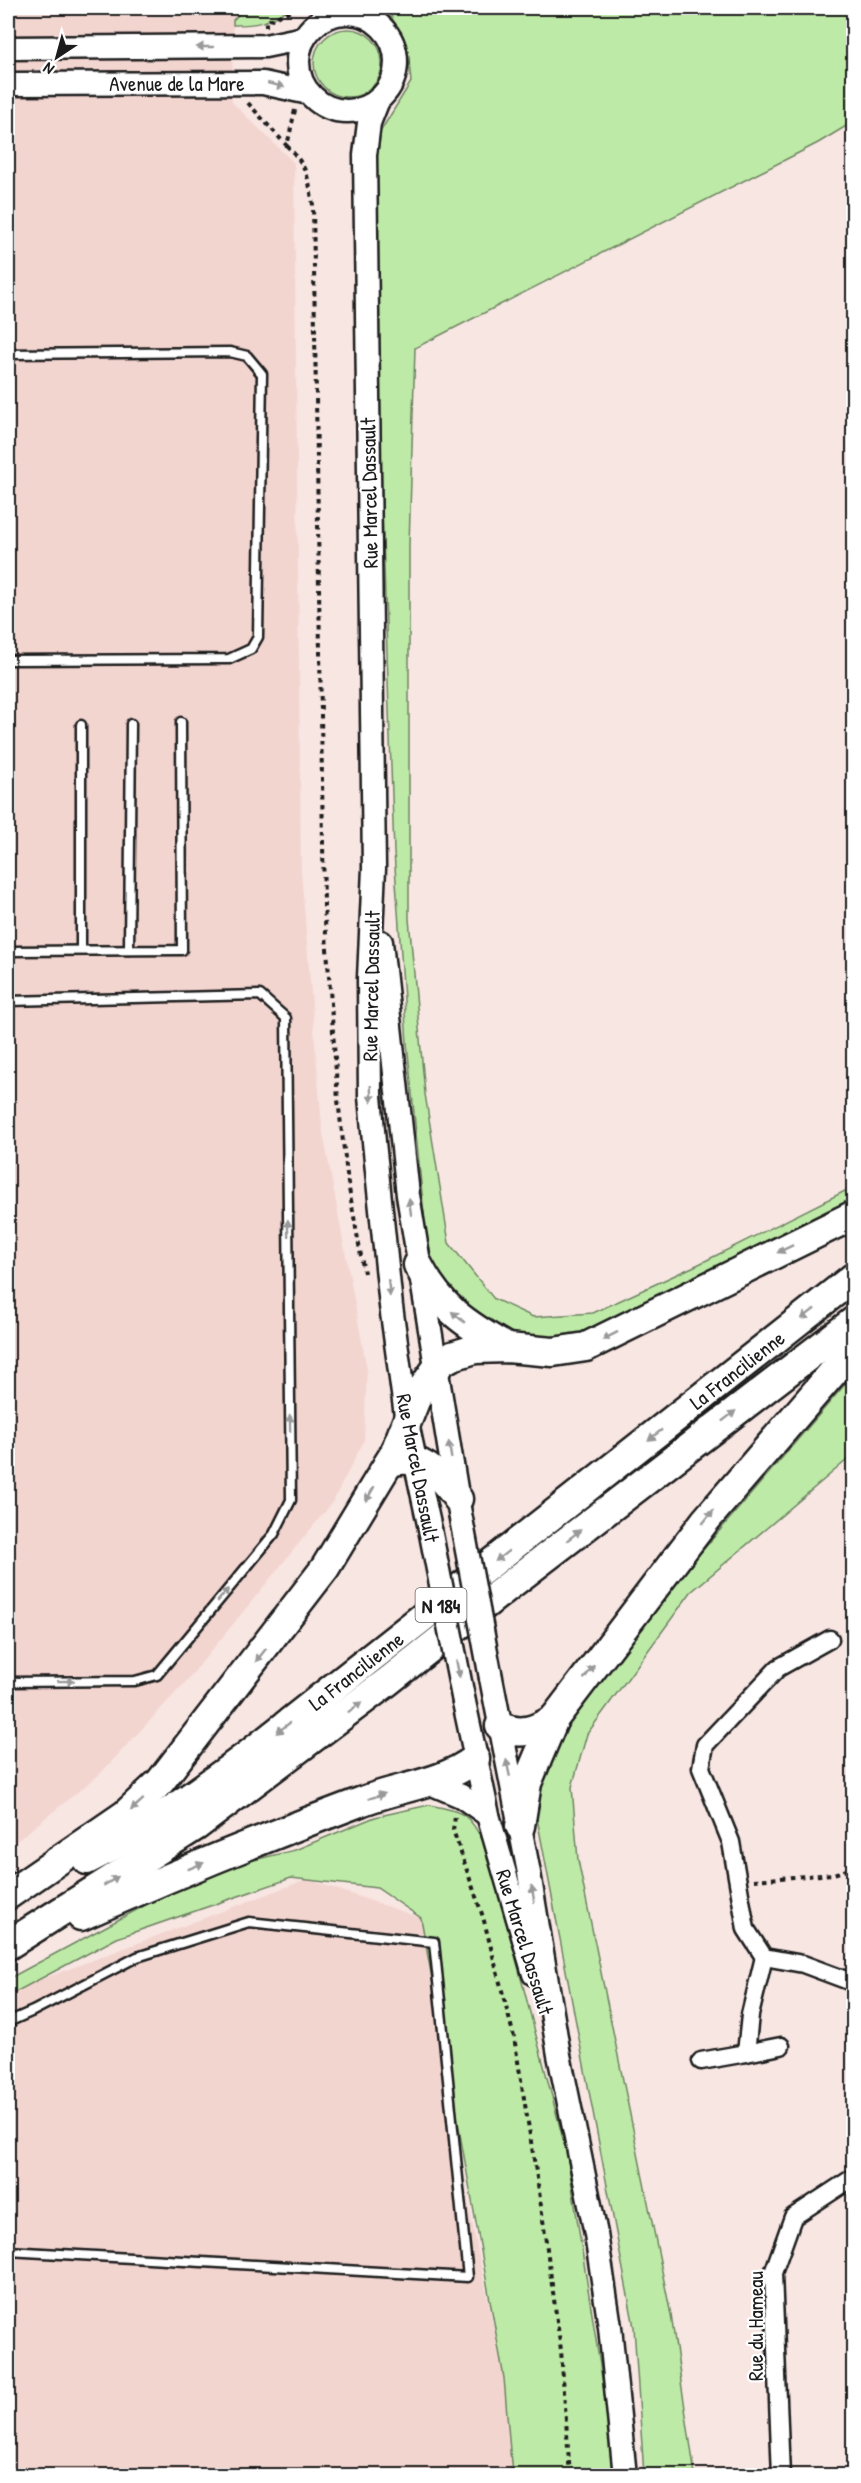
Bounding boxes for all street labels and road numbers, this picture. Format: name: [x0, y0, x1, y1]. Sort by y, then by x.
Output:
street label: Avenue de la Mare: [109, 69, 245, 98]
street label: Rue Marcel Dassault: [353, 417, 385, 569]
street label: Rue Marcel Dassault: [355, 910, 387, 1062]
street label: La Francilienne: [683, 1324, 791, 1416]
street label: Rue Marcel Dassault: [389, 1391, 447, 1545]
road number: N 184: [416, 1588, 466, 1622]
street label: La Francilienne: [302, 1625, 410, 1717]
street label: Rue Marcel Dassault: [489, 1866, 561, 2019]
street label: Rue du Hameau: [741, 2270, 770, 2381]

